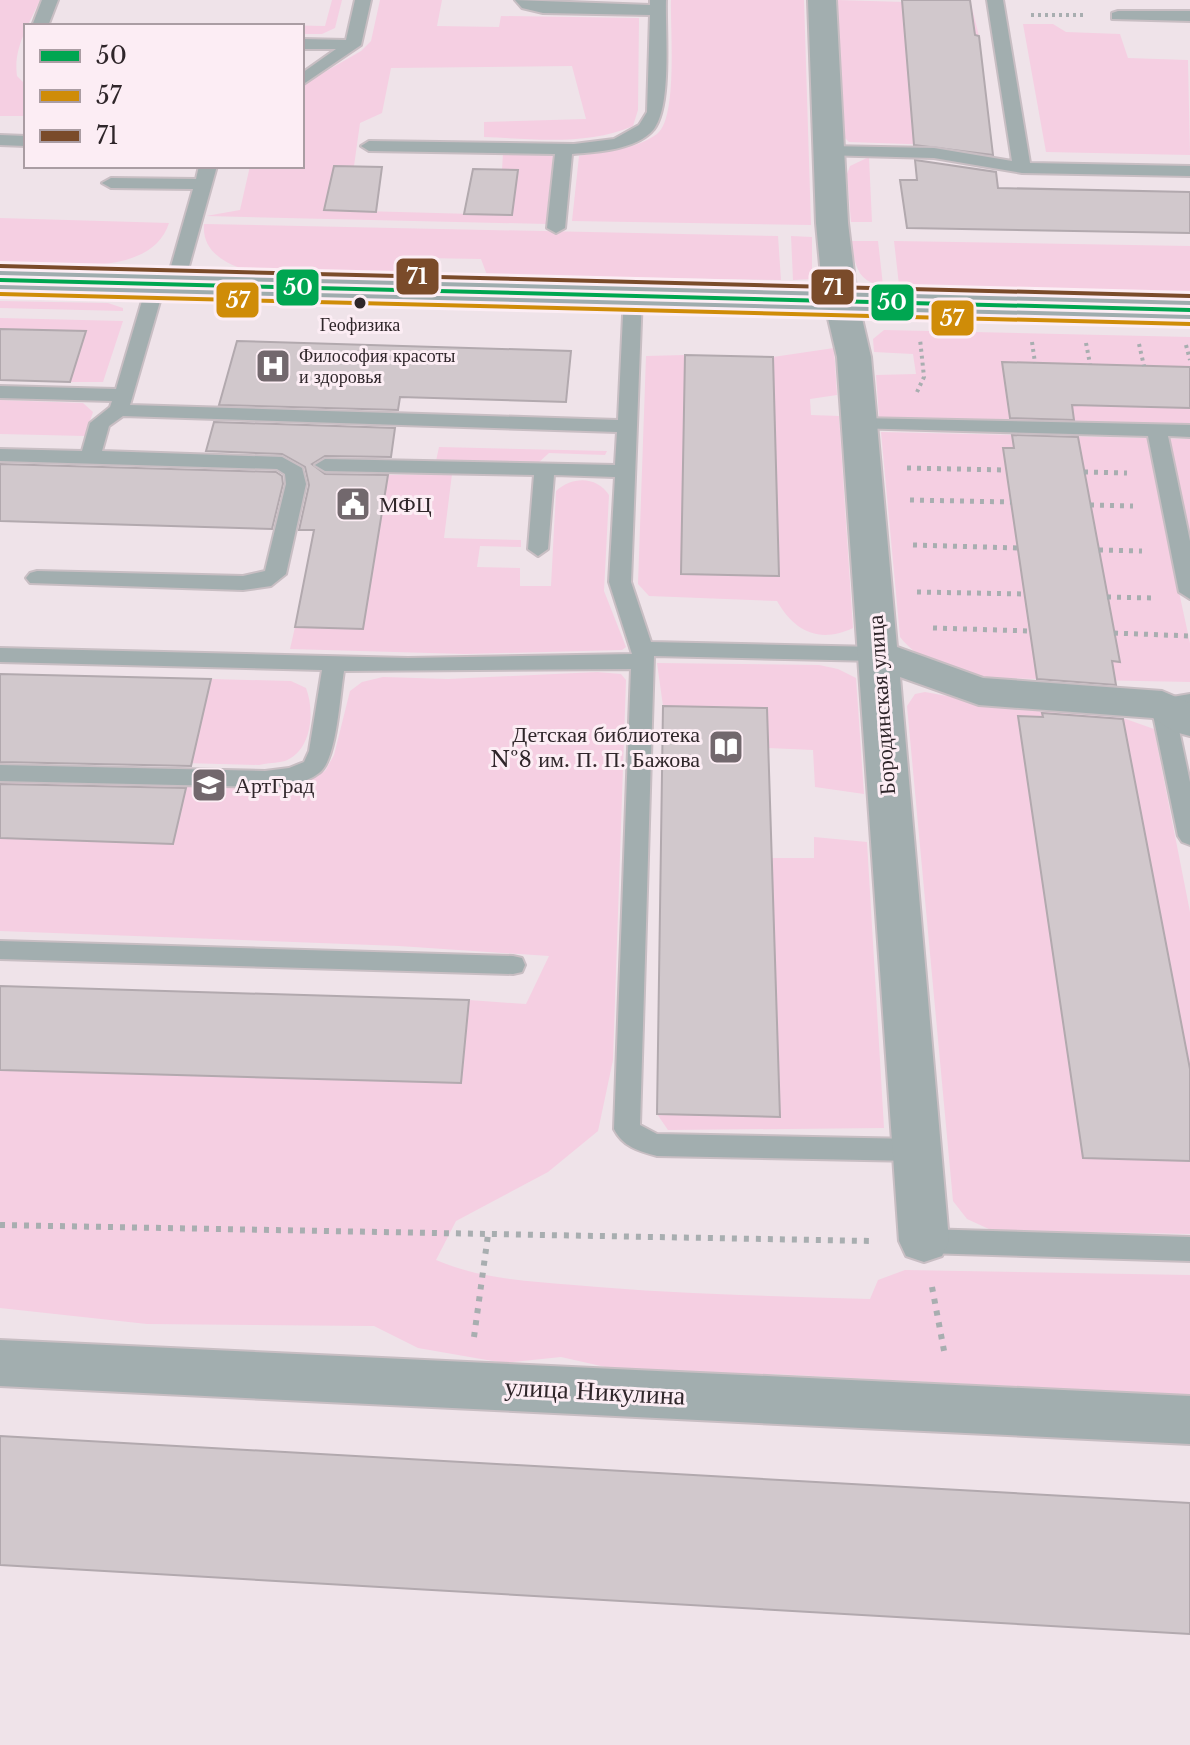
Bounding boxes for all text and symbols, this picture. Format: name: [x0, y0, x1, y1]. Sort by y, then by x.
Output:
legend: [24, 24, 304, 168]
text: 50: [96, 41, 127, 70]
text: 57: [96, 81, 123, 110]
text: 71: [96, 121, 119, 150]
line badge: 71: [395, 257, 440, 296]
text: 71: [406, 263, 428, 290]
line badge: 50: [275, 268, 320, 307]
line badge: 71: [810, 268, 855, 306]
text: 50: [283, 274, 313, 301]
text: 71: [822, 274, 844, 301]
line badge: 57: [215, 281, 260, 319]
line badge: 50: [870, 283, 915, 322]
text: 57: [226, 287, 251, 314]
text: 50: [877, 289, 907, 316]
marker: Геофизика: [352, 295, 368, 311]
line badge: 57: [930, 299, 975, 337]
text: 57: [940, 305, 965, 332]
place label: Геофизика: [320, 314, 400, 336]
place label: Философия красоты и здоровья: [299, 345, 455, 388]
hospital icon: Философия красоты и здоровья: [254, 347, 292, 385]
public building icon: МФЦ: [334, 485, 372, 523]
place label: МФЦ: [379, 491, 432, 518]
street label: Бородинская улица: [862, 614, 901, 796]
place label: Детская библиотека №8 им. П. П. Бажова: [490, 721, 700, 773]
library icon: Детская библиотека №8 им. П. П. Бажова: [707, 728, 745, 766]
school or university icon: АртГрад: [190, 766, 228, 804]
place label: АртГрад: [235, 772, 315, 799]
street label: улица Никулина: [504, 1370, 687, 1412]

